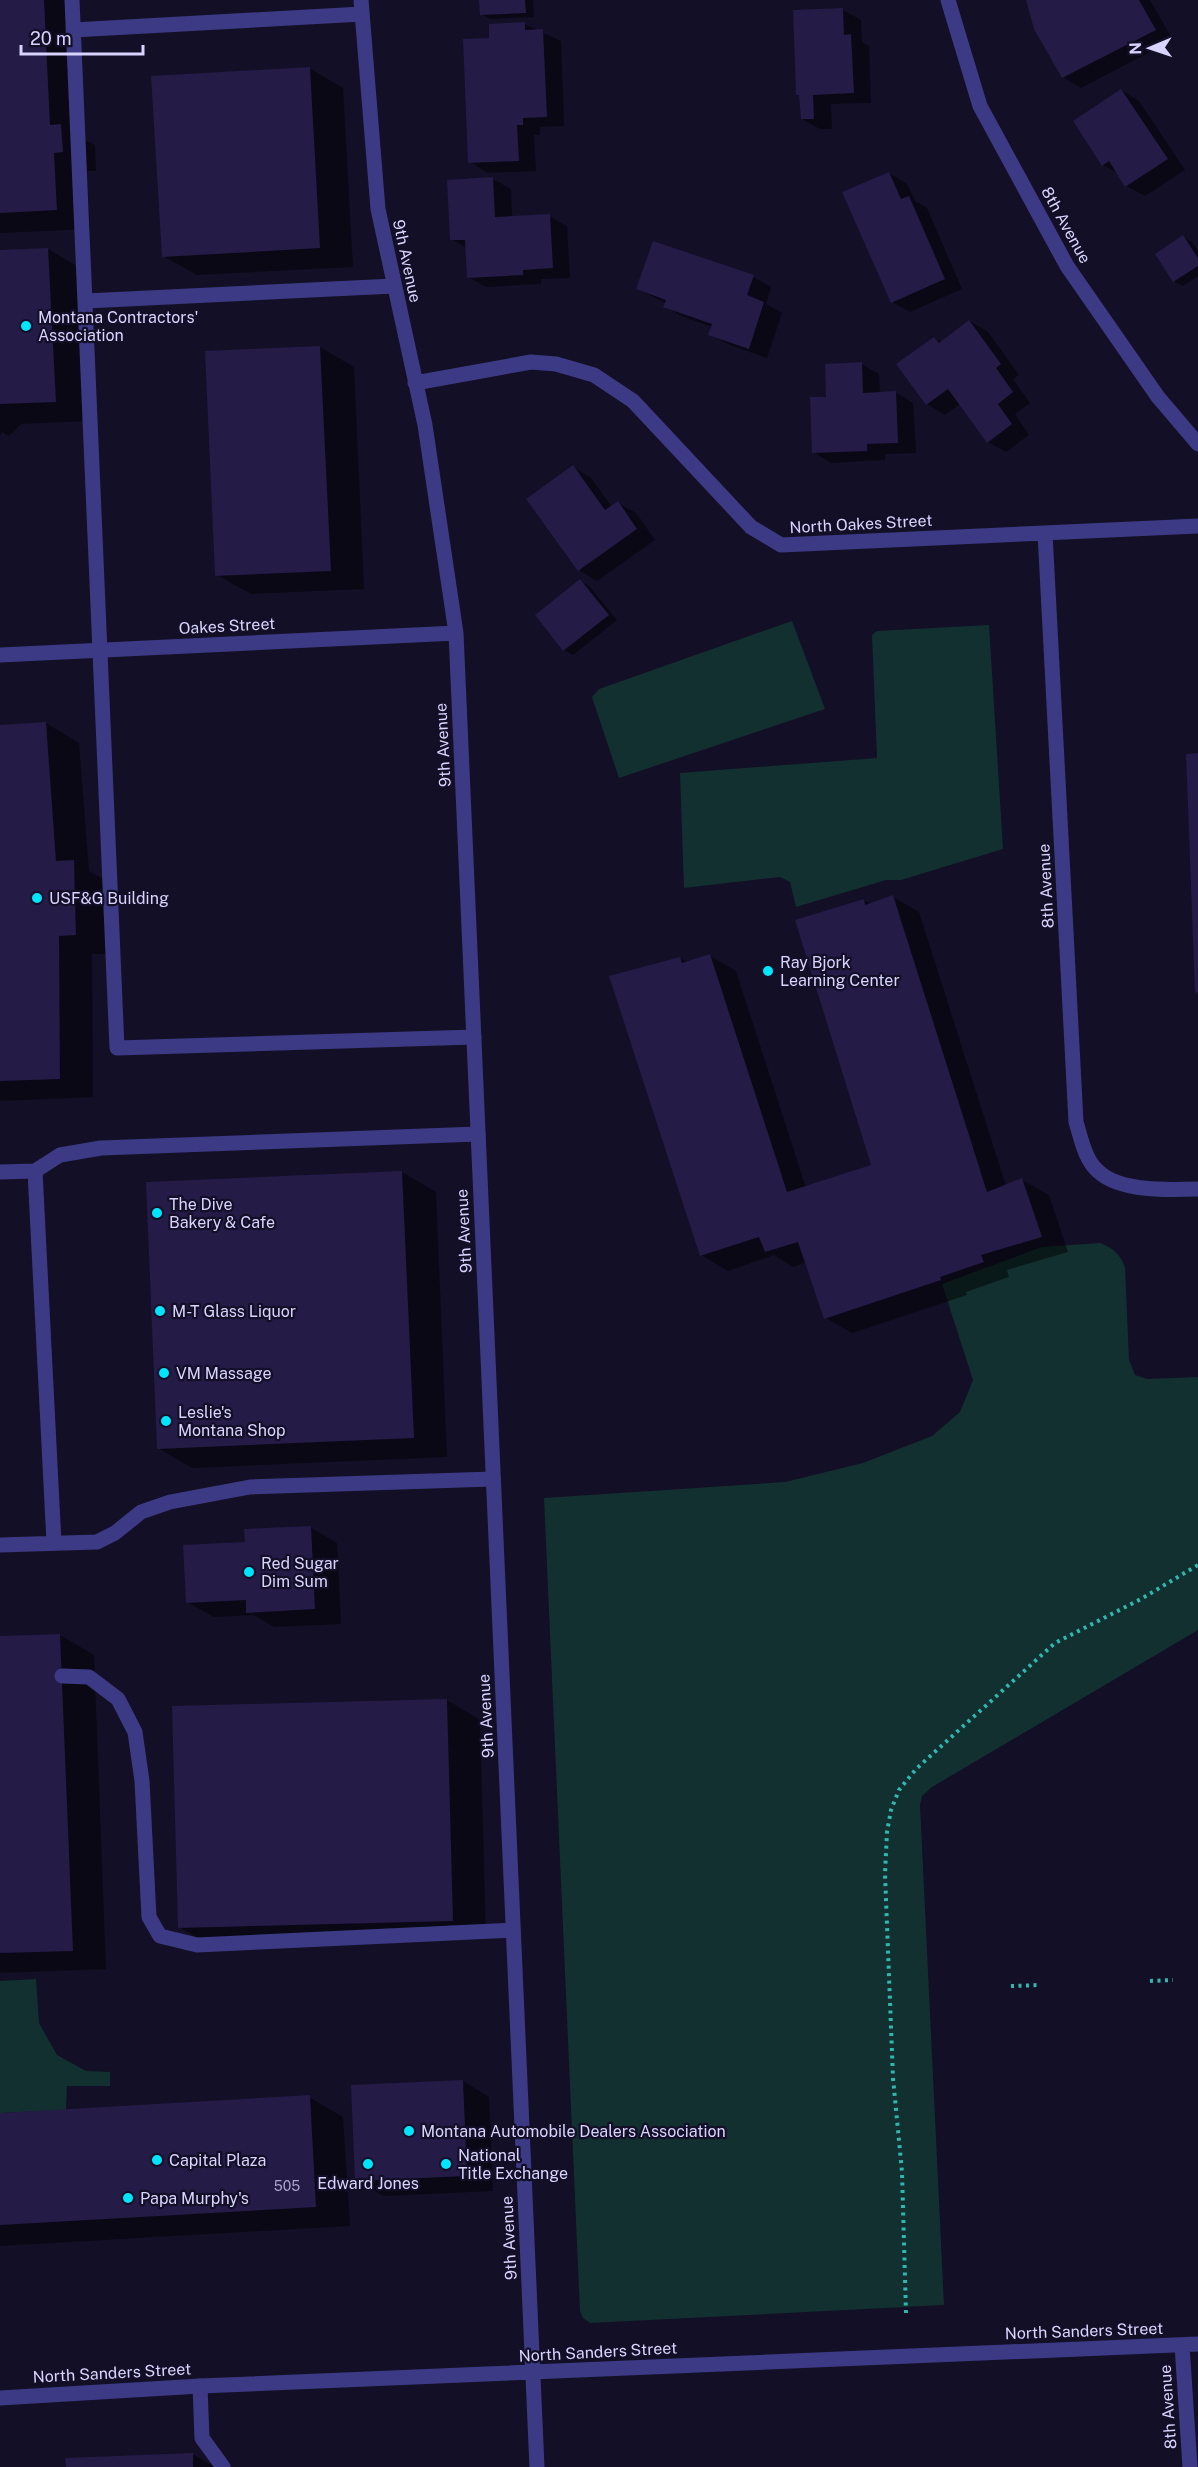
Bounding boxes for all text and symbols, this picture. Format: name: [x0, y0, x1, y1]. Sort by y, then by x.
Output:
scale bar: [21, 18, 142, 56]
north arrow: [1120, 18, 1180, 78]
text: 20 m: [30, 28, 72, 49]
text: N: [1126, 42, 1145, 55]
street label: 8th Avenue: [1037, 183, 1095, 267]
street label: 9th Avenue: [389, 218, 425, 304]
place label: Montana Contractors' Association: [38, 308, 198, 345]
marker: Montana Contractors' Association: [19, 319, 33, 333]
street label: North Oakes Street: [789, 511, 933, 537]
street label: Oakes Street: [178, 614, 276, 638]
street label: 9th Avenue: [431, 702, 455, 788]
street label: 8th Avenue: [1034, 843, 1058, 929]
place label: USF&G Building: [49, 889, 169, 908]
marker: USF&G Building: [30, 891, 44, 905]
place label: Ray Bjork Learning Center: [780, 953, 900, 990]
marker: Ray Bjork Learning Center: [761, 964, 775, 978]
street label: 9th Avenue: [452, 1188, 476, 1274]
place label: The Dive Bakery & Cafe: [169, 1195, 275, 1232]
marker: The Dive Bakery & Cafe: [150, 1206, 164, 1220]
place label: M-T Glass Liquor: [172, 1302, 296, 1321]
marker: M-T Glass Liquor: [153, 1304, 167, 1318]
place label: VM Massage: [176, 1364, 272, 1383]
marker: VM Massage: [157, 1366, 171, 1380]
place label: Leslie's Montana Shop: [178, 1403, 285, 1440]
marker: Leslie's Montana Shop: [159, 1414, 173, 1428]
place label: Red Sugar Dim Sum: [261, 1554, 339, 1591]
marker: Red Sugar Dim Sum: [242, 1565, 256, 1579]
street label: 9th Avenue: [474, 1673, 498, 1759]
place label: Montana Automobile Dealers Association: [421, 2122, 726, 2141]
marker: Montana Automobile Dealers Association: [402, 2124, 416, 2138]
place label: National Title Exchange: [458, 2146, 568, 2183]
place label: Capital Plaza: [169, 2151, 266, 2170]
marker: Capital Plaza: [150, 2153, 164, 2167]
marker: Edward Jones: [361, 2157, 375, 2171]
marker: National Title Exchange: [439, 2157, 453, 2171]
place label: Edward Jones: [317, 2174, 419, 2193]
house number: 505: [274, 2178, 300, 2194]
place label: Papa Murphy's: [140, 2189, 249, 2208]
marker: Papa Murphy's: [121, 2191, 135, 2205]
street label: 9th Avenue: [497, 2195, 521, 2281]
street label: North Sanders Street: [1004, 2319, 1164, 2343]
street label: North Sanders Street: [518, 2338, 678, 2366]
street label: North Sanders Street: [32, 2359, 192, 2387]
street label: 8th Avenue: [1156, 2364, 1180, 2450]

